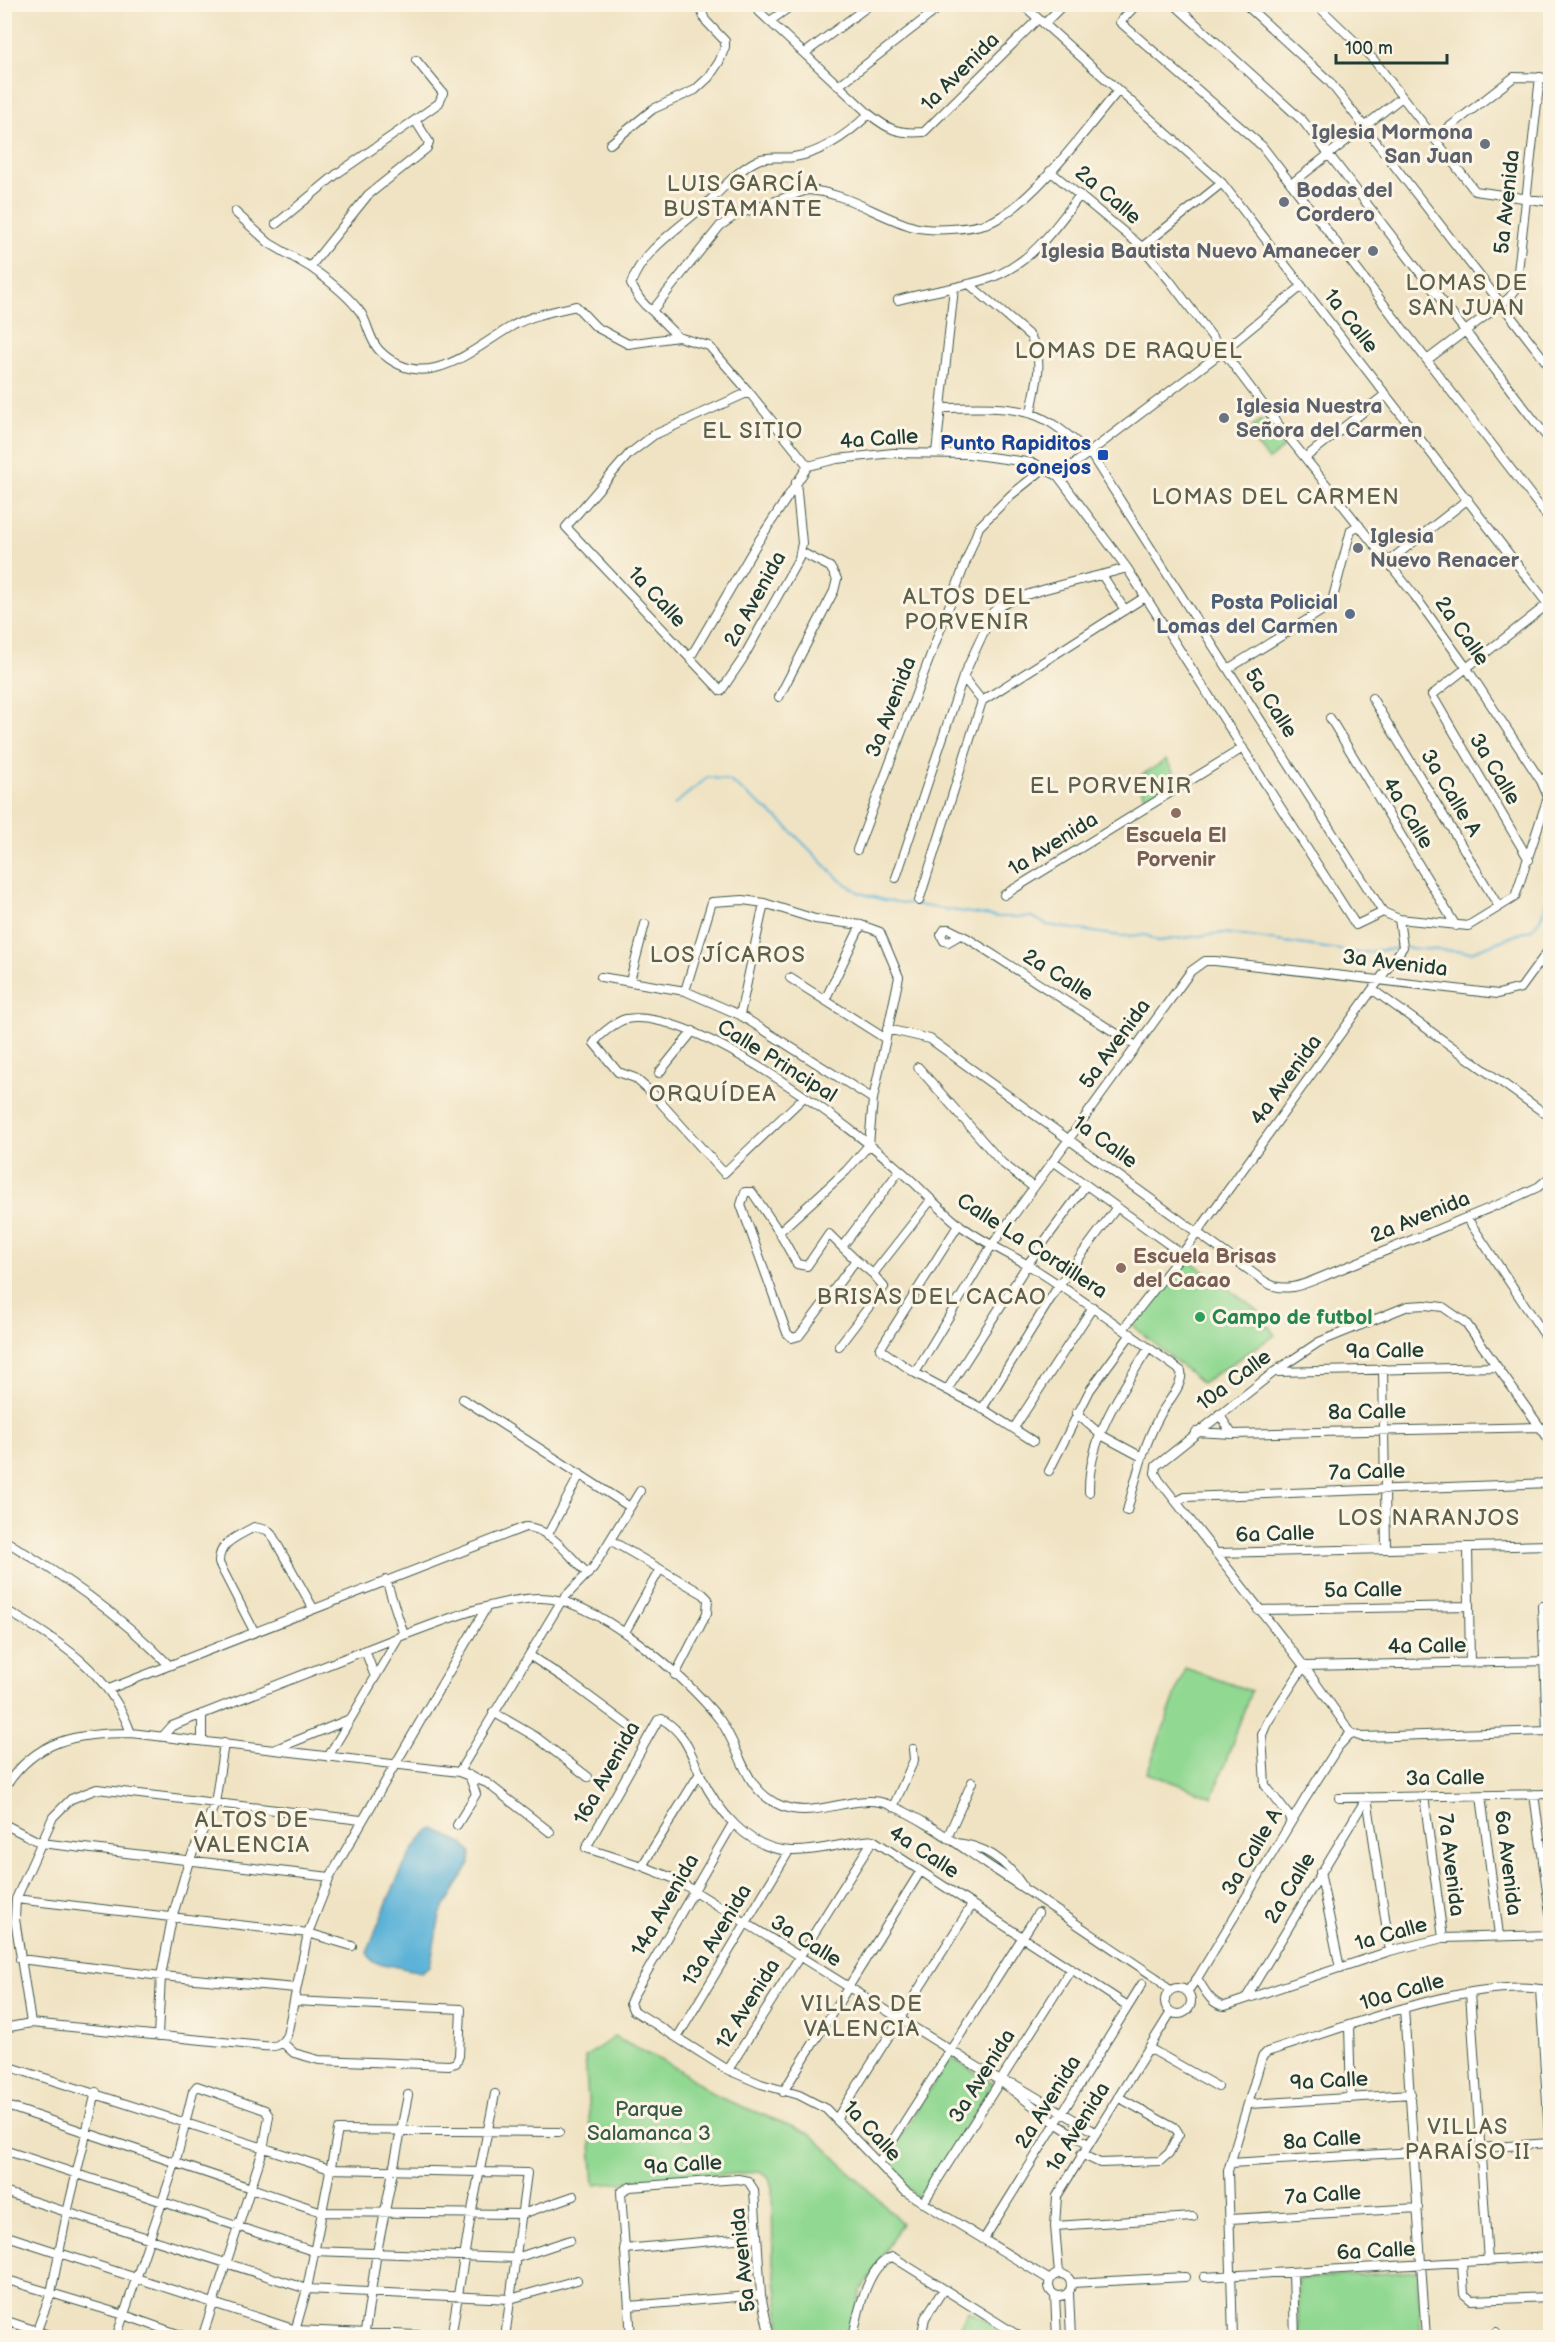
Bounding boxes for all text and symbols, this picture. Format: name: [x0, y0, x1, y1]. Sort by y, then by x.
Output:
street label: 1a Avenida: [915, 27, 1005, 117]
scale bar: [1336, 27, 1447, 65]
text: 100 m: [1345, 38, 1393, 59]
place label: Iglesia Mormona San Juan: [1311, 120, 1473, 169]
marker: Iglesia Mormona San Juan: [1478, 137, 1492, 151]
street label: 5a Avenida: [1489, 149, 1525, 255]
street label: 2a Calle: [1070, 160, 1146, 230]
district label: LUIS GARCÍA BUSTAMANTE: [663, 170, 823, 223]
place label: Bodas del Cordero: [1296, 178, 1393, 227]
marker: Bodas del Cordero: [1277, 195, 1291, 209]
place label: Iglesia Bautista Nuevo Amanecer: [1041, 239, 1362, 264]
marker: Iglesia Bautista Nuevo Amanecer: [1366, 244, 1380, 258]
district label: LOMAS DE SAN JUAN: [1405, 270, 1529, 322]
street label: 1a Calle: [1318, 284, 1384, 358]
district label: LOMAS DE RAQUEL: [1015, 338, 1243, 365]
place label: Iglesia Nuestra Señora del Carmen: [1236, 394, 1422, 443]
marker: Iglesia Nuestra Señora del Carmen: [1217, 411, 1231, 425]
district label: EL SITIO: [702, 418, 804, 445]
street label: 4a Calle: [839, 424, 919, 454]
place label: Punto Rapiditos conejos: [940, 431, 1091, 480]
marker: Punto Rapiditos conejos: [1096, 448, 1110, 462]
district label: LOMAS DEL CARMEN: [1152, 484, 1400, 511]
place label: Iglesia Nuevo Renacer: [1370, 524, 1520, 573]
marker: Iglesia Nuevo Renacer: [1351, 541, 1365, 555]
street label: 2a Avenida: [719, 547, 791, 651]
street label: 1a Calle: [623, 561, 691, 633]
district label: ALTOS DEL PORVENIR: [903, 584, 1031, 636]
place label: Posta Policial Lomas del Carmen: [1156, 590, 1338, 639]
street label: 2a Calle: [1429, 592, 1495, 670]
marker: Posta Policial Lomas del Carmen: [1343, 607, 1357, 621]
street label: 3a Avenida: [860, 653, 922, 761]
street label: 5a Calle: [1239, 663, 1303, 743]
street label: 3a Calle: [1464, 729, 1526, 809]
street label: 3a Calle A: [1415, 745, 1487, 841]
district label: EL PORVENIR: [1030, 773, 1192, 800]
street label: 4a Calle: [1377, 773, 1439, 853]
marker: Escuela El Porvenir: [1169, 806, 1183, 820]
street label: 1a Avenida: [1004, 807, 1102, 881]
place label: Escuela El Porvenir: [1125, 823, 1227, 872]
district label: LOS JÍCAROS: [650, 941, 806, 969]
street label: 2a Calle: [1018, 944, 1098, 1006]
street label: 3a Avenida: [1341, 944, 1449, 982]
street label: 5a Avenida: [1074, 994, 1156, 1094]
street label: Calle Principal: [712, 1014, 842, 1108]
street label: 4a Avenida: [1245, 1030, 1327, 1130]
district label: ORQUÍDEA: [649, 1080, 777, 1108]
street label: 1a Calle: [1068, 1110, 1142, 1174]
street label: 2a Avenida: [1367, 1186, 1473, 1248]
street label: Calle La Cordillera: [952, 1188, 1112, 1304]
place label: Escuela Brisas del Cacao: [1133, 1244, 1276, 1293]
marker: Escuela Brisas del Cacao: [1114, 1261, 1128, 1275]
district label: BRISAS DEL CACAO: [817, 1284, 1047, 1311]
place label: Campo de futbol: [1212, 1305, 1373, 1330]
marker: Campo de futbol: [1193, 1310, 1207, 1324]
street label: 9a Calle: [1346, 1338, 1424, 1364]
street label: 10a Calle: [1192, 1344, 1276, 1416]
street label: 8a Calle: [1328, 1399, 1406, 1425]
street label: 7a Calle: [1328, 1458, 1406, 1486]
district label: LOS NARANJOS: [1337, 1505, 1521, 1532]
street label: 6a Calle: [1235, 1520, 1315, 1548]
street label: 5a Calle: [1324, 1577, 1402, 1603]
street label: 4a Calle: [1387, 1633, 1467, 1659]
street label: 16a Avenida: [568, 1717, 646, 1829]
street label: 3a Calle: [1405, 1765, 1485, 1791]
street label: 3a Calle A: [1216, 1804, 1288, 1900]
district label: ALTOS DE VALENCIA: [194, 1807, 310, 1859]
street label: 6a Avenida: [1489, 1809, 1527, 1917]
street label: 7a Avenida: [1432, 1812, 1470, 1918]
street label: 4a Calle: [884, 1820, 964, 1884]
street label: 2a Calle: [1259, 1848, 1321, 1928]
street label: 14a Avenida: [626, 1849, 704, 1961]
street label: 13a Avenida: [677, 1880, 757, 1990]
street label: 3a Calle: [766, 1909, 846, 1973]
street label: 1a Calle: [1352, 1912, 1430, 1956]
street label: 12 Avenida: [711, 1954, 785, 2054]
street label: 10a Calle: [1357, 1968, 1447, 2016]
district label: VILLAS DE VALENCIA: [801, 1991, 923, 2043]
street label: 3a Avenida: [943, 2025, 1021, 2127]
street label: 2a Avenida: [1010, 2051, 1086, 2153]
street label: 9a Calle: [1289, 2066, 1369, 2096]
street label: 1a Avenida: [1041, 2078, 1115, 2176]
street label: 1a Calle: [838, 2095, 906, 2167]
park label: Parque Salamanca 3: [587, 2097, 711, 2146]
district label: VILLAS PARAÍSO II: [1405, 2114, 1531, 2166]
street label: 8a Calle: [1282, 2125, 1362, 2155]
street label: 9a Calle: [643, 2150, 723, 2180]
street label: 7a Calle: [1284, 2180, 1362, 2210]
street label: 5a Avenida: [725, 2207, 761, 2313]
street label: 6a Calle: [1336, 2236, 1416, 2266]

